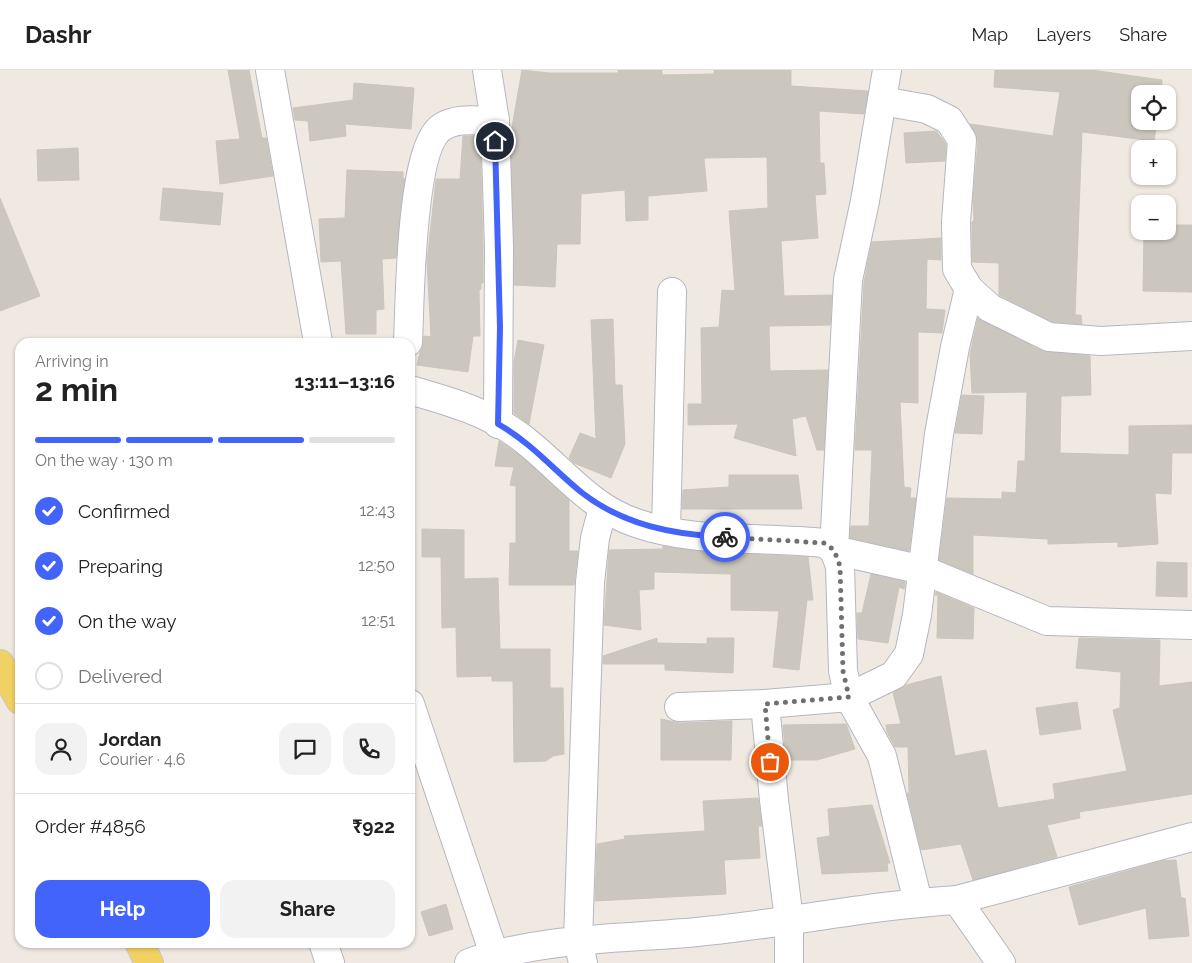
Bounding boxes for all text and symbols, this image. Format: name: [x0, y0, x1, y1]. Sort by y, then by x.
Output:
text: Dashr: [25, 20, 91, 49]
text: Map: [972, 24, 1008, 45]
text: Layers: [1036, 24, 1091, 45]
text: Share: [1119, 24, 1167, 45]
map controls: [1131, 85, 1176, 240]
button: locate: [1131, 85, 1176, 130]
pin: [474, 120, 516, 162]
icon: home: [481, 127, 509, 155]
button: +: [1131, 140, 1176, 185]
button: −: [1131, 195, 1176, 240]
text: Arriving in: [35, 352, 109, 371]
text: 13:11–13:16: [295, 370, 395, 392]
text: 2 min: [35, 371, 118, 408]
text: On the way · 130 m: [35, 451, 173, 470]
icon: check: [35, 497, 63, 525]
text: Confirmed: [78, 500, 170, 522]
text: 12:43: [360, 501, 395, 520]
courier: [700, 512, 750, 562]
icon: bike: [711, 523, 739, 551]
icon: check: [35, 552, 63, 580]
text: Preparing: [78, 555, 163, 577]
text: 12:50: [358, 556, 395, 575]
icon: check: [35, 607, 63, 635]
text: On the way: [78, 610, 177, 632]
text: 12:51: [361, 611, 395, 630]
text: Delivered: [78, 665, 162, 687]
button: person: [35, 723, 87, 775]
button: chat: [279, 723, 331, 775]
button: phone: [343, 723, 395, 775]
text: Jordan: [99, 728, 162, 750]
pin: [749, 741, 791, 783]
icon: bag: [756, 748, 784, 776]
text: Courier · 4.6: [99, 750, 185, 769]
text: Order #4856: [35, 815, 146, 837]
text: ₹922: [352, 815, 395, 837]
button: Help: [35, 880, 210, 938]
button: Share: [220, 880, 395, 938]

